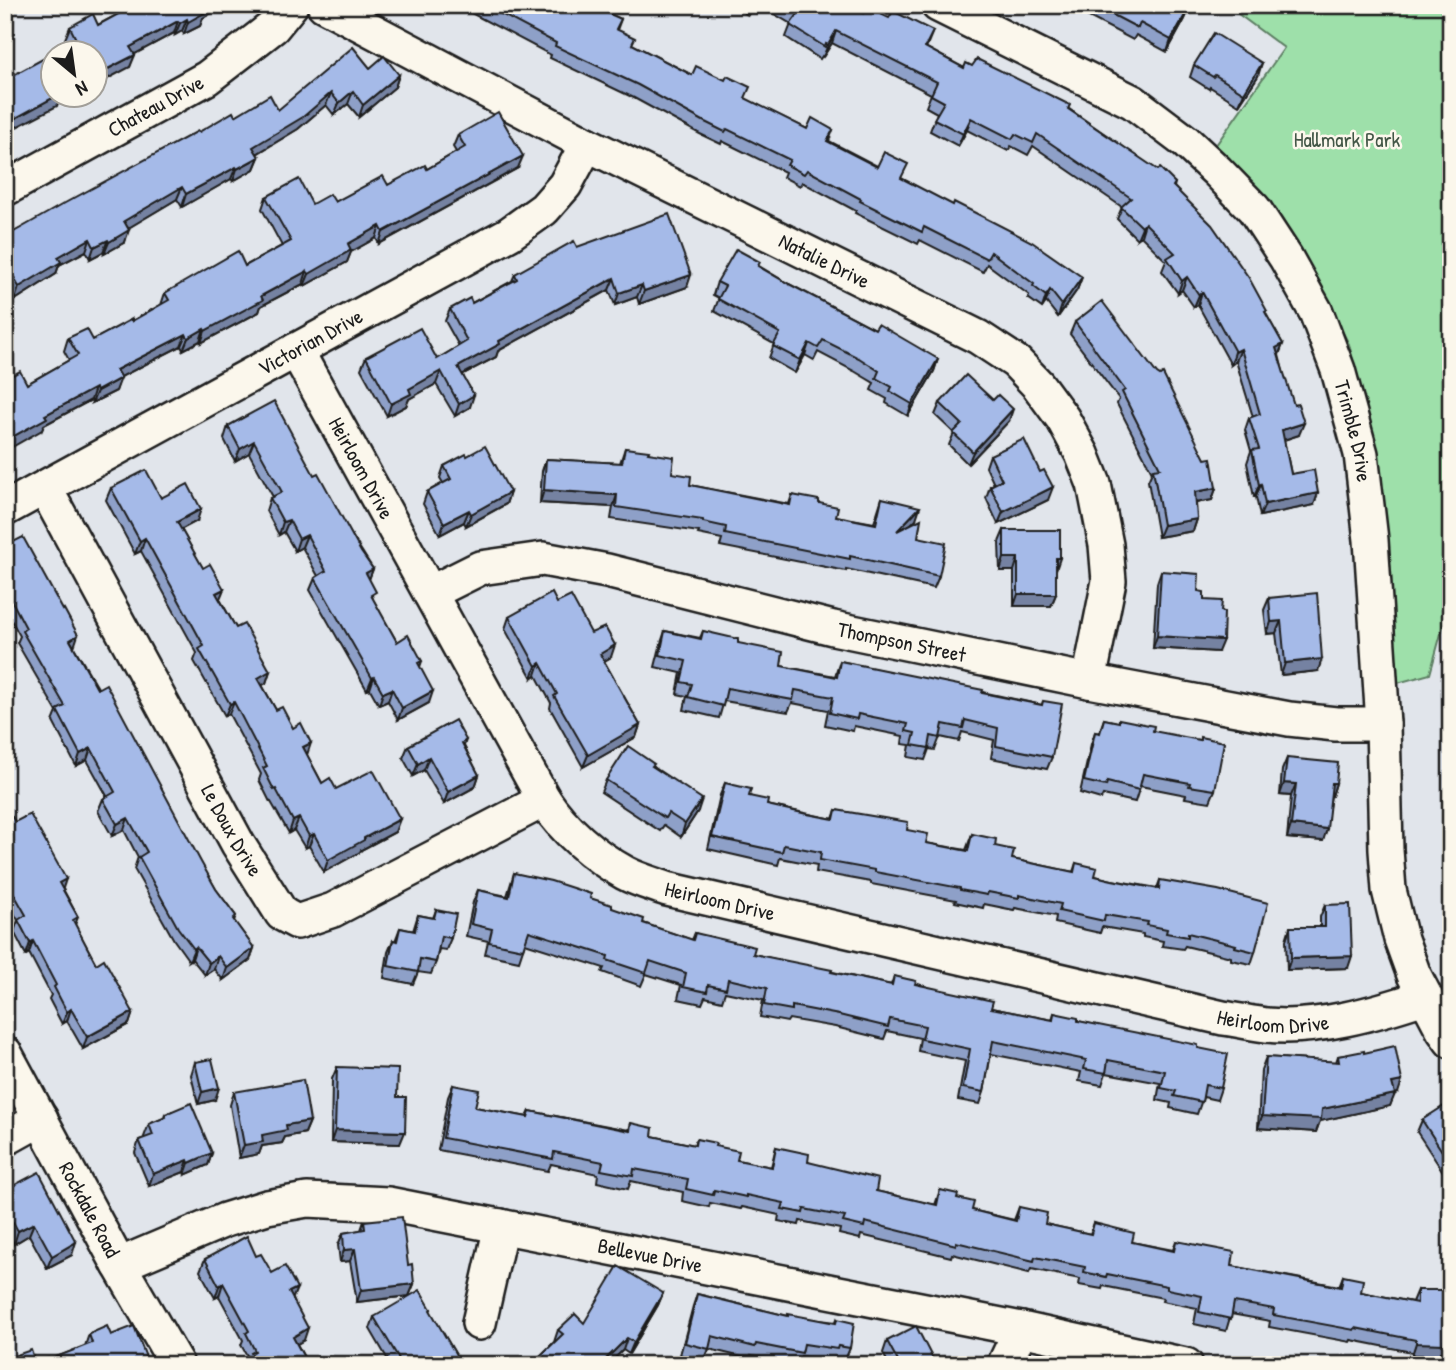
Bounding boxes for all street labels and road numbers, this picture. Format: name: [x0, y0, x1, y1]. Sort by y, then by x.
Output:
street label: Chateau Drive: [102, 68, 209, 144]
street label: Natalie Drive: [774, 226, 875, 295]
street label: Victorian Drive: [253, 302, 368, 382]
street label: Trimble Drive: [1327, 377, 1379, 483]
street label: Heirloom Drive: [322, 412, 401, 524]
street label: Thompson Street: [835, 614, 969, 669]
street label: Le Doux Drive: [194, 779, 270, 882]
street label: Heirloom Drive: [662, 874, 778, 928]
street label: Heirloom Drive: [1214, 1002, 1331, 1040]
street label: Rockdale Road: [52, 1157, 127, 1262]
street label: Bellevue Drive: [595, 1231, 705, 1280]

